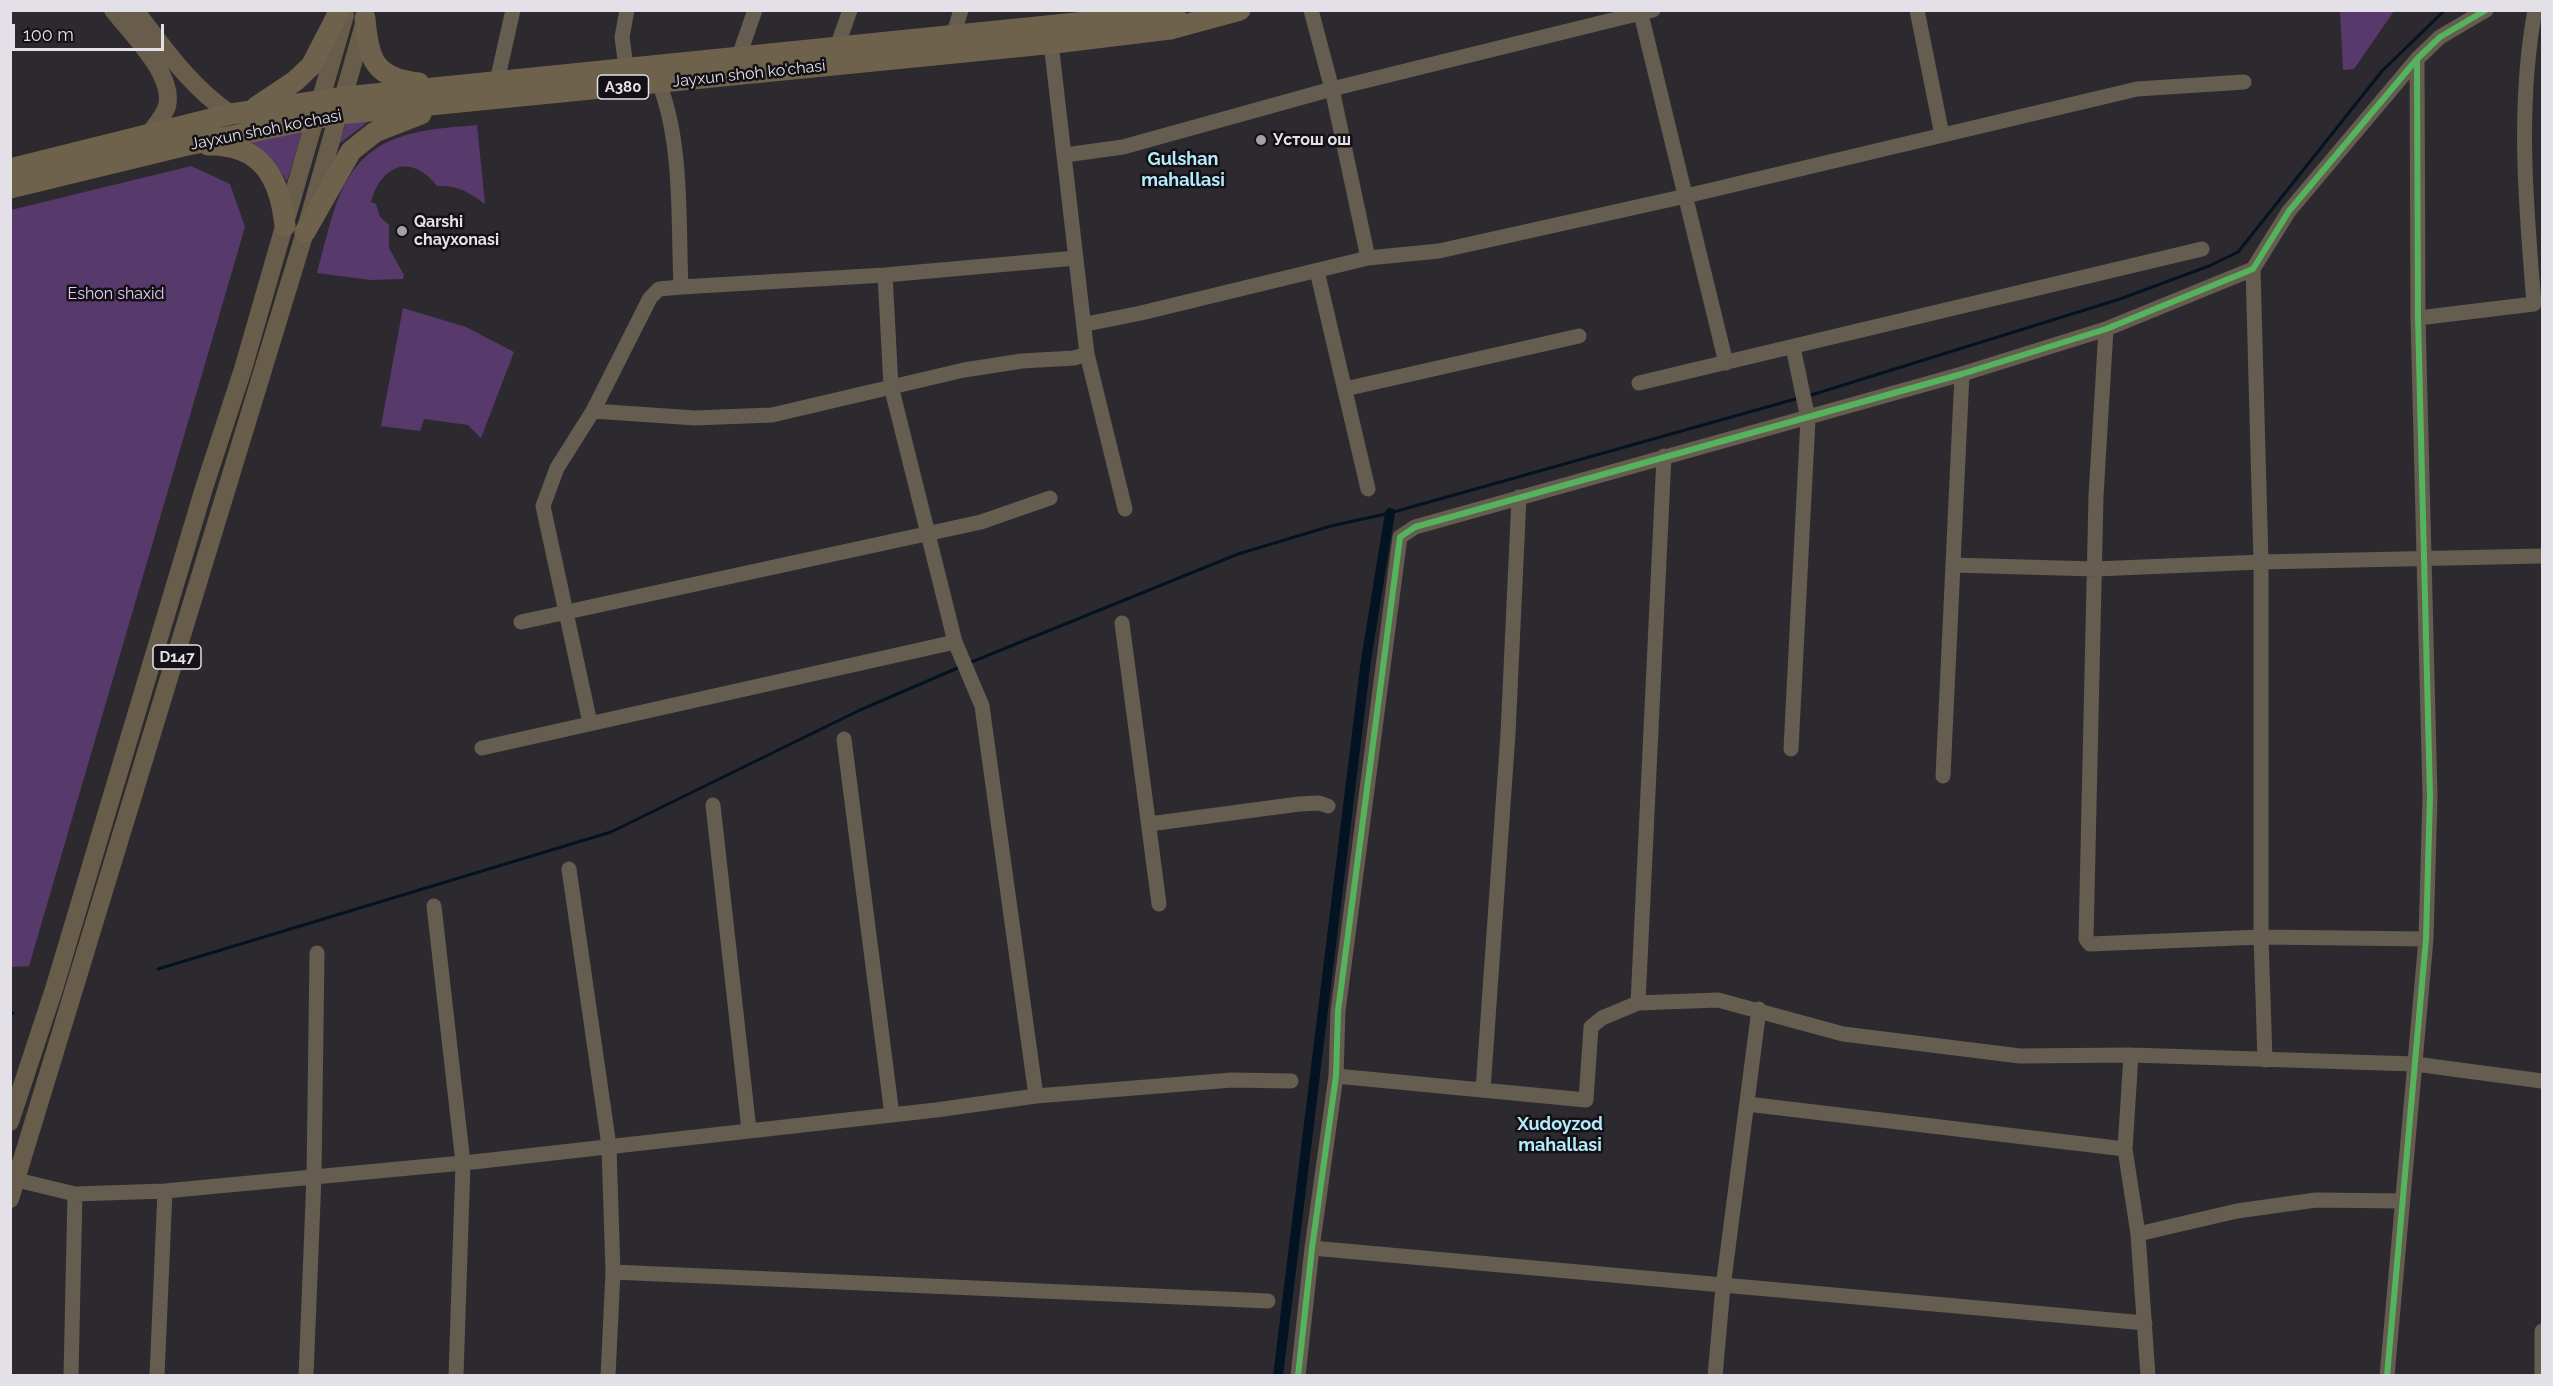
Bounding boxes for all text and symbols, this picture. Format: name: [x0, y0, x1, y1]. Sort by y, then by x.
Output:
scale bar: [15, 12, 166, 50]
text: 100 m: [23, 24, 74, 45]
street label: Jayxun shoh ko'chasi: [672, 56, 826, 92]
road number: A380: [598, 75, 648, 99]
street label: Jayxun shoh ko'chasi: [189, 106, 343, 154]
place label: Устош ош: [1273, 130, 1351, 150]
marker: Устош ош: [1254, 133, 1268, 147]
district label: Gulshan mahallasi: [1141, 149, 1225, 192]
place label: Qarshi chayxonasi: [414, 212, 499, 250]
marker: Qarshi chayxonasi: [395, 224, 409, 238]
park label: Eshon shaxid: [68, 284, 164, 304]
road number: D147: [153, 645, 201, 669]
district label: Xudoyzod mahallasi: [1517, 1114, 1603, 1156]

